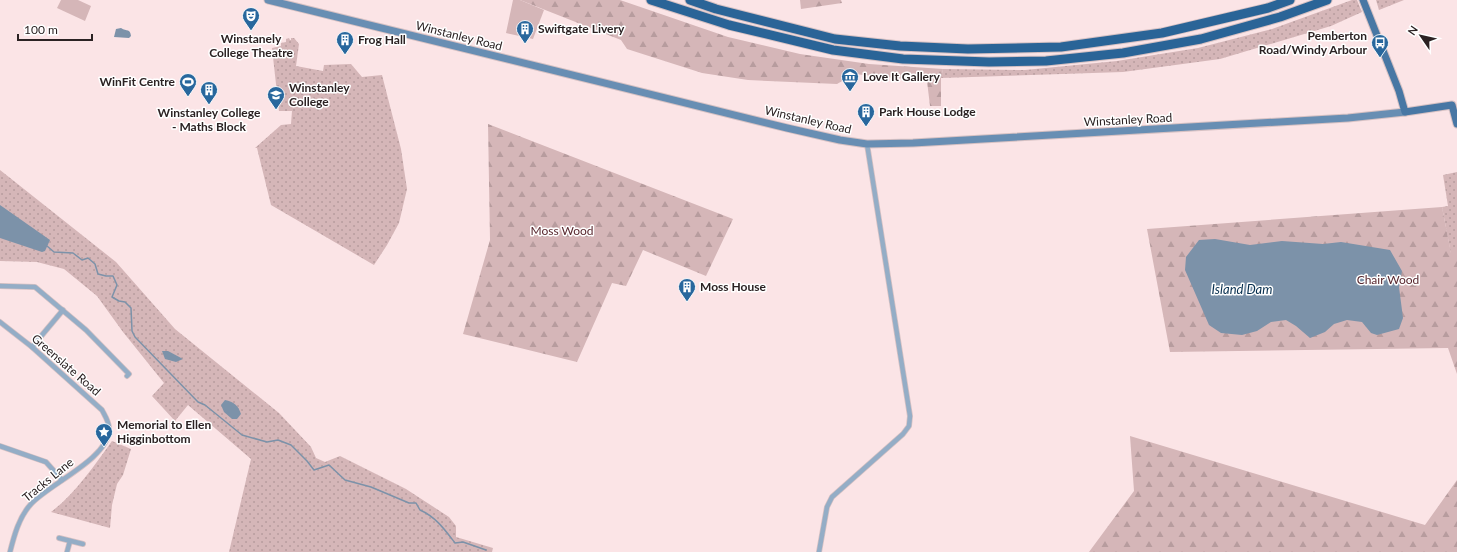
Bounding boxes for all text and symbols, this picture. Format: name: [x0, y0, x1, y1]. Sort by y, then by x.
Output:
theatre icon: Winstanely College Theatre: [241, 6, 261, 31]
scale bar: [18, 16, 92, 42]
north arrow: [1401, 16, 1441, 56]
street label: Winstanley Road: [414, 18, 504, 54]
building icon: Swiftgate Livery: [515, 19, 535, 44]
place label: Swiftgate Livery: [538, 21, 625, 36]
text: 100 m: [24, 22, 58, 37]
text: N: [1405, 23, 1420, 37]
place label: Pemberton Road/Windy Arbour: [1259, 28, 1368, 57]
building icon: Frog Hall: [335, 30, 355, 55]
place label: Winstanely College Theatre: [209, 31, 293, 60]
place label: Frog Hall: [358, 32, 406, 47]
bus stop icon: Pemberton Road/Windy Arbour: [1370, 33, 1390, 58]
museum icon: Love It Gallery: [840, 67, 860, 92]
place label: Love It Gallery: [863, 69, 940, 84]
sports icon: WinFit Centre: [178, 72, 198, 97]
place label: WinFit Centre: [99, 74, 176, 89]
building icon: Winstanley College - Maths Block: [199, 80, 219, 105]
place label: Winstanley College: [289, 80, 350, 109]
school or university icon: Winstanley College: [266, 85, 286, 110]
street label: Winstanley Road: [763, 102, 853, 137]
building icon: Park House Lodge: [856, 102, 876, 127]
place label: Park House Lodge: [879, 104, 976, 119]
place label: Winstanley College - Maths Block: [158, 105, 261, 134]
street label: Winstanley Road: [1083, 110, 1173, 129]
park label: Moss Wood: [530, 223, 594, 238]
park label: Chair Wood: [1357, 272, 1419, 287]
building icon: Moss House: [677, 277, 697, 302]
place label: Moss House: [700, 279, 767, 294]
water label: Island Dam: [1212, 281, 1272, 297]
street label: Greenslate Road: [29, 331, 104, 399]
place label: Memorial to Ellen Higginbottom: [117, 417, 211, 446]
place icon: Memorial to Ellen Higginbottom: [94, 422, 114, 447]
street label: Tracks Lane: [19, 455, 76, 505]

